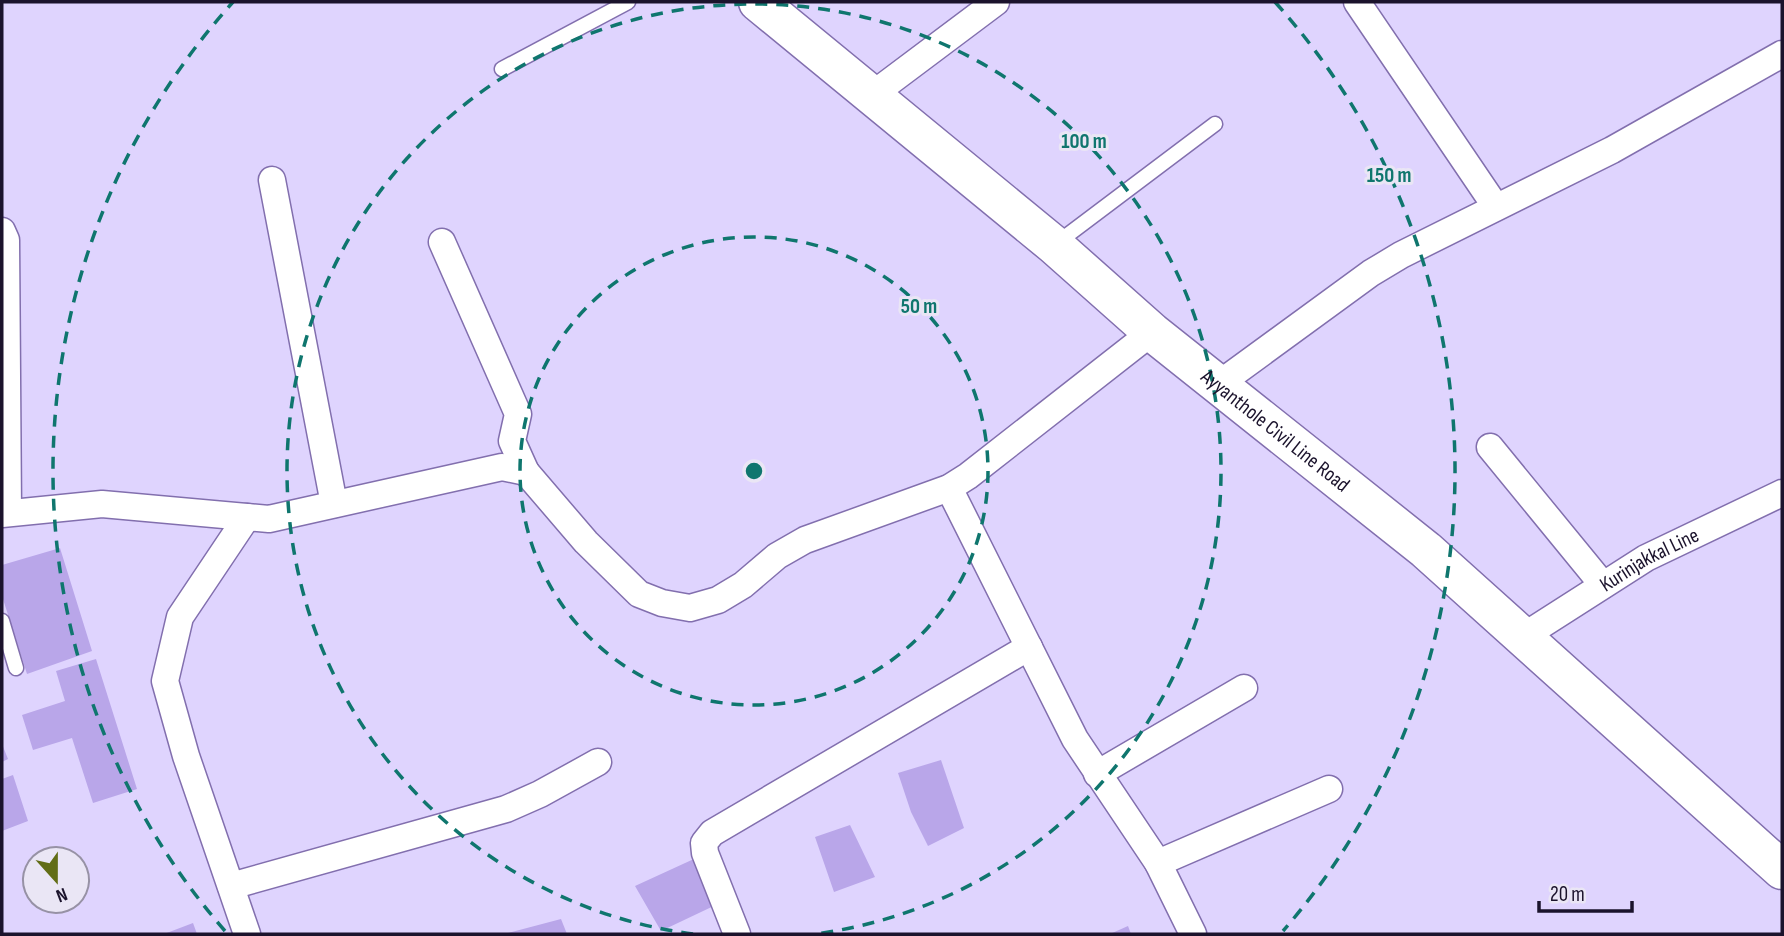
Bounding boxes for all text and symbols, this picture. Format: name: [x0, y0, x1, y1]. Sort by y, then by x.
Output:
text: 100 m: [1061, 129, 1107, 154]
text: 150 m: [1367, 163, 1411, 188]
text: 50 m: [901, 294, 937, 319]
street label: Ayyanthole Civil Line Road: [1195, 364, 1355, 497]
centre of rings: [742, 459, 766, 483]
street label: Kurinjakkal Line: [1595, 523, 1703, 597]
north arrow: [21, 845, 91, 915]
scale bar: [1539, 870, 1632, 914]
text: N: [53, 882, 70, 907]
text: 20 m: [1550, 882, 1585, 907]

